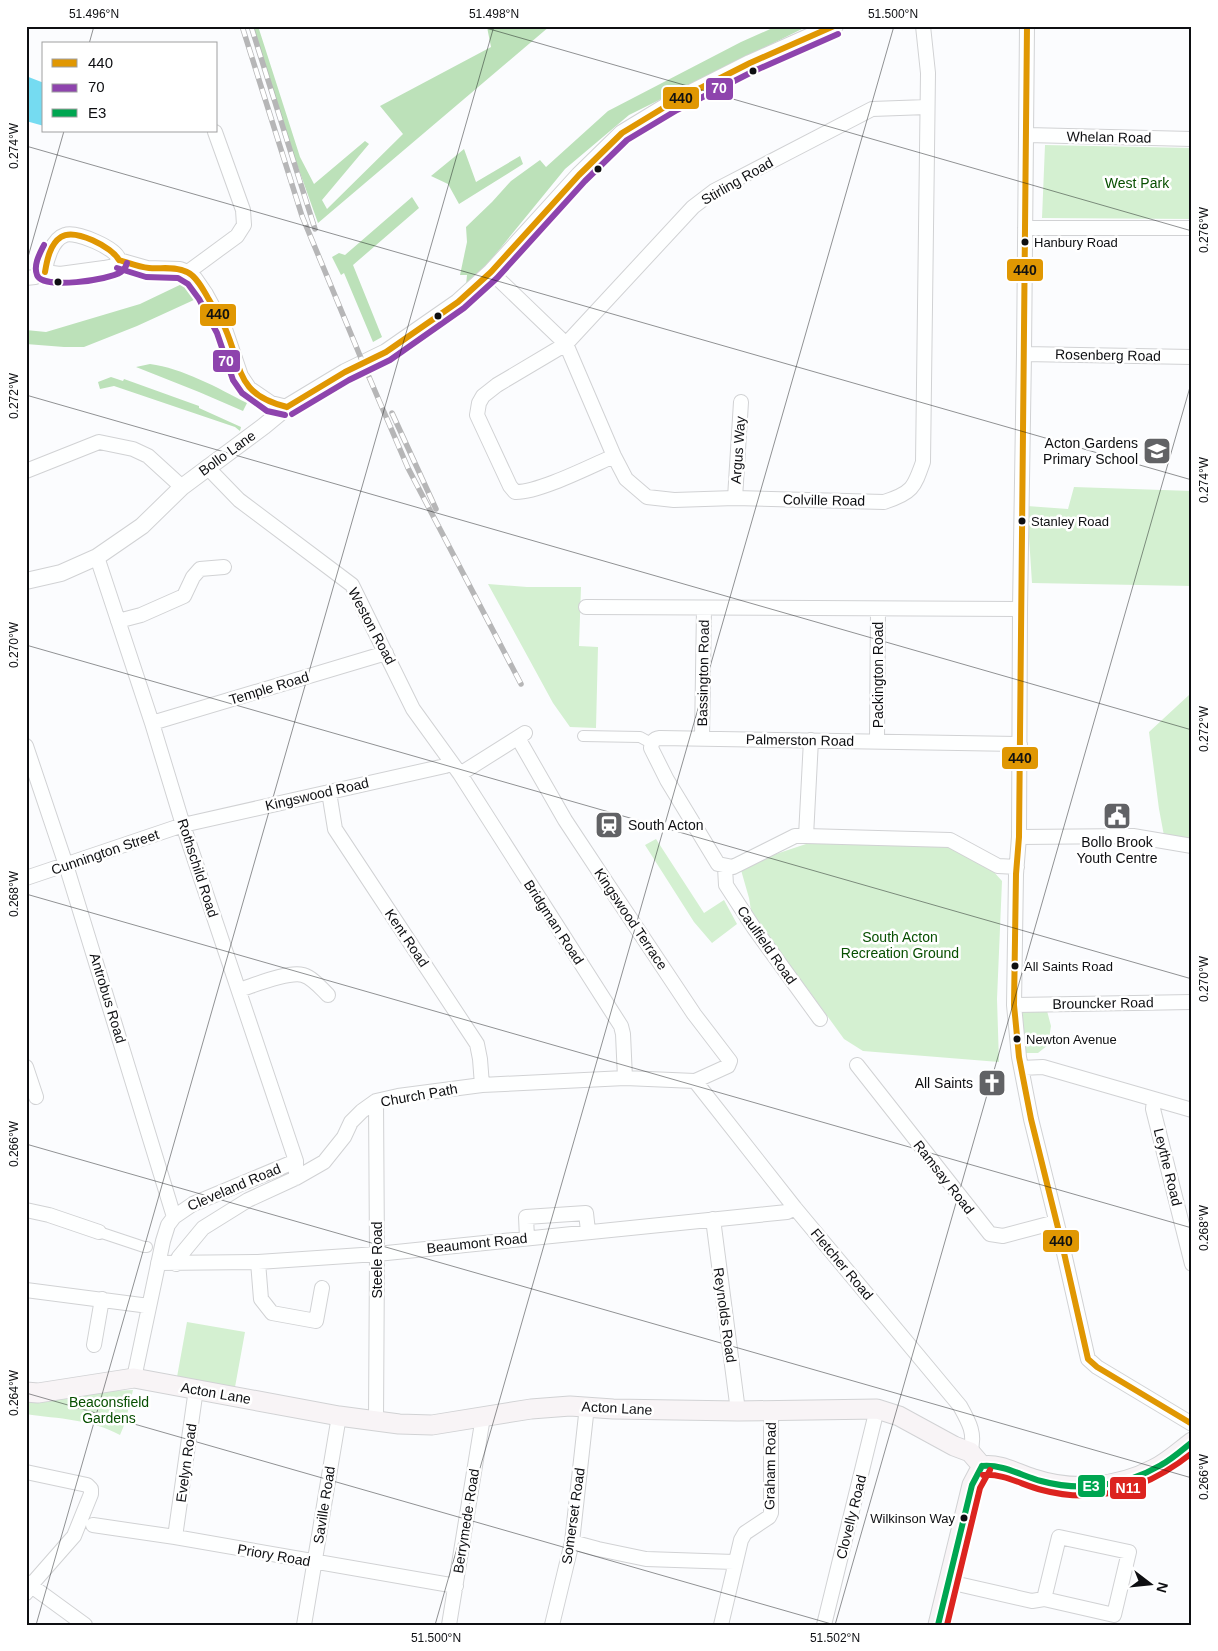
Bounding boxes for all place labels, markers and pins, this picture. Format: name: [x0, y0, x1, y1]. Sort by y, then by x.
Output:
unlabelled marker: [748, 66, 758, 76]
unlabelled marker: [593, 164, 603, 174]
place label: Hanbury Road: [1034, 235, 1118, 250]
marker: Hanbury Road: [1020, 237, 1030, 247]
unlabelled marker: [53, 277, 63, 287]
unlabelled marker: [433, 311, 443, 321]
place label: Acton Gardens Primary School: [1043, 435, 1138, 467]
school or university icon: Acton Gardens Primary School: [1142, 436, 1172, 466]
place label: Stanley Road: [1031, 514, 1109, 529]
marker: Stanley Road: [1017, 516, 1027, 526]
public building icon: Bollo Brook Youth Centre: [1102, 801, 1132, 831]
station icon: South Acton: [594, 810, 624, 840]
place label: South Acton: [628, 817, 704, 833]
place label: Bollo Brook Youth Centre: [1076, 834, 1158, 866]
place label: All Saints Road: [1024, 959, 1113, 974]
marker: All Saints Road: [1010, 961, 1020, 971]
place label: Newton Avenue: [1026, 1032, 1117, 1047]
marker: Newton Avenue: [1012, 1034, 1022, 1044]
church icon: All Saints: [977, 1068, 1007, 1098]
place label: All Saints: [915, 1075, 973, 1091]
place label: Wilkinson Way: [870, 1511, 955, 1526]
marker: Wilkinson Way: [959, 1513, 969, 1523]

